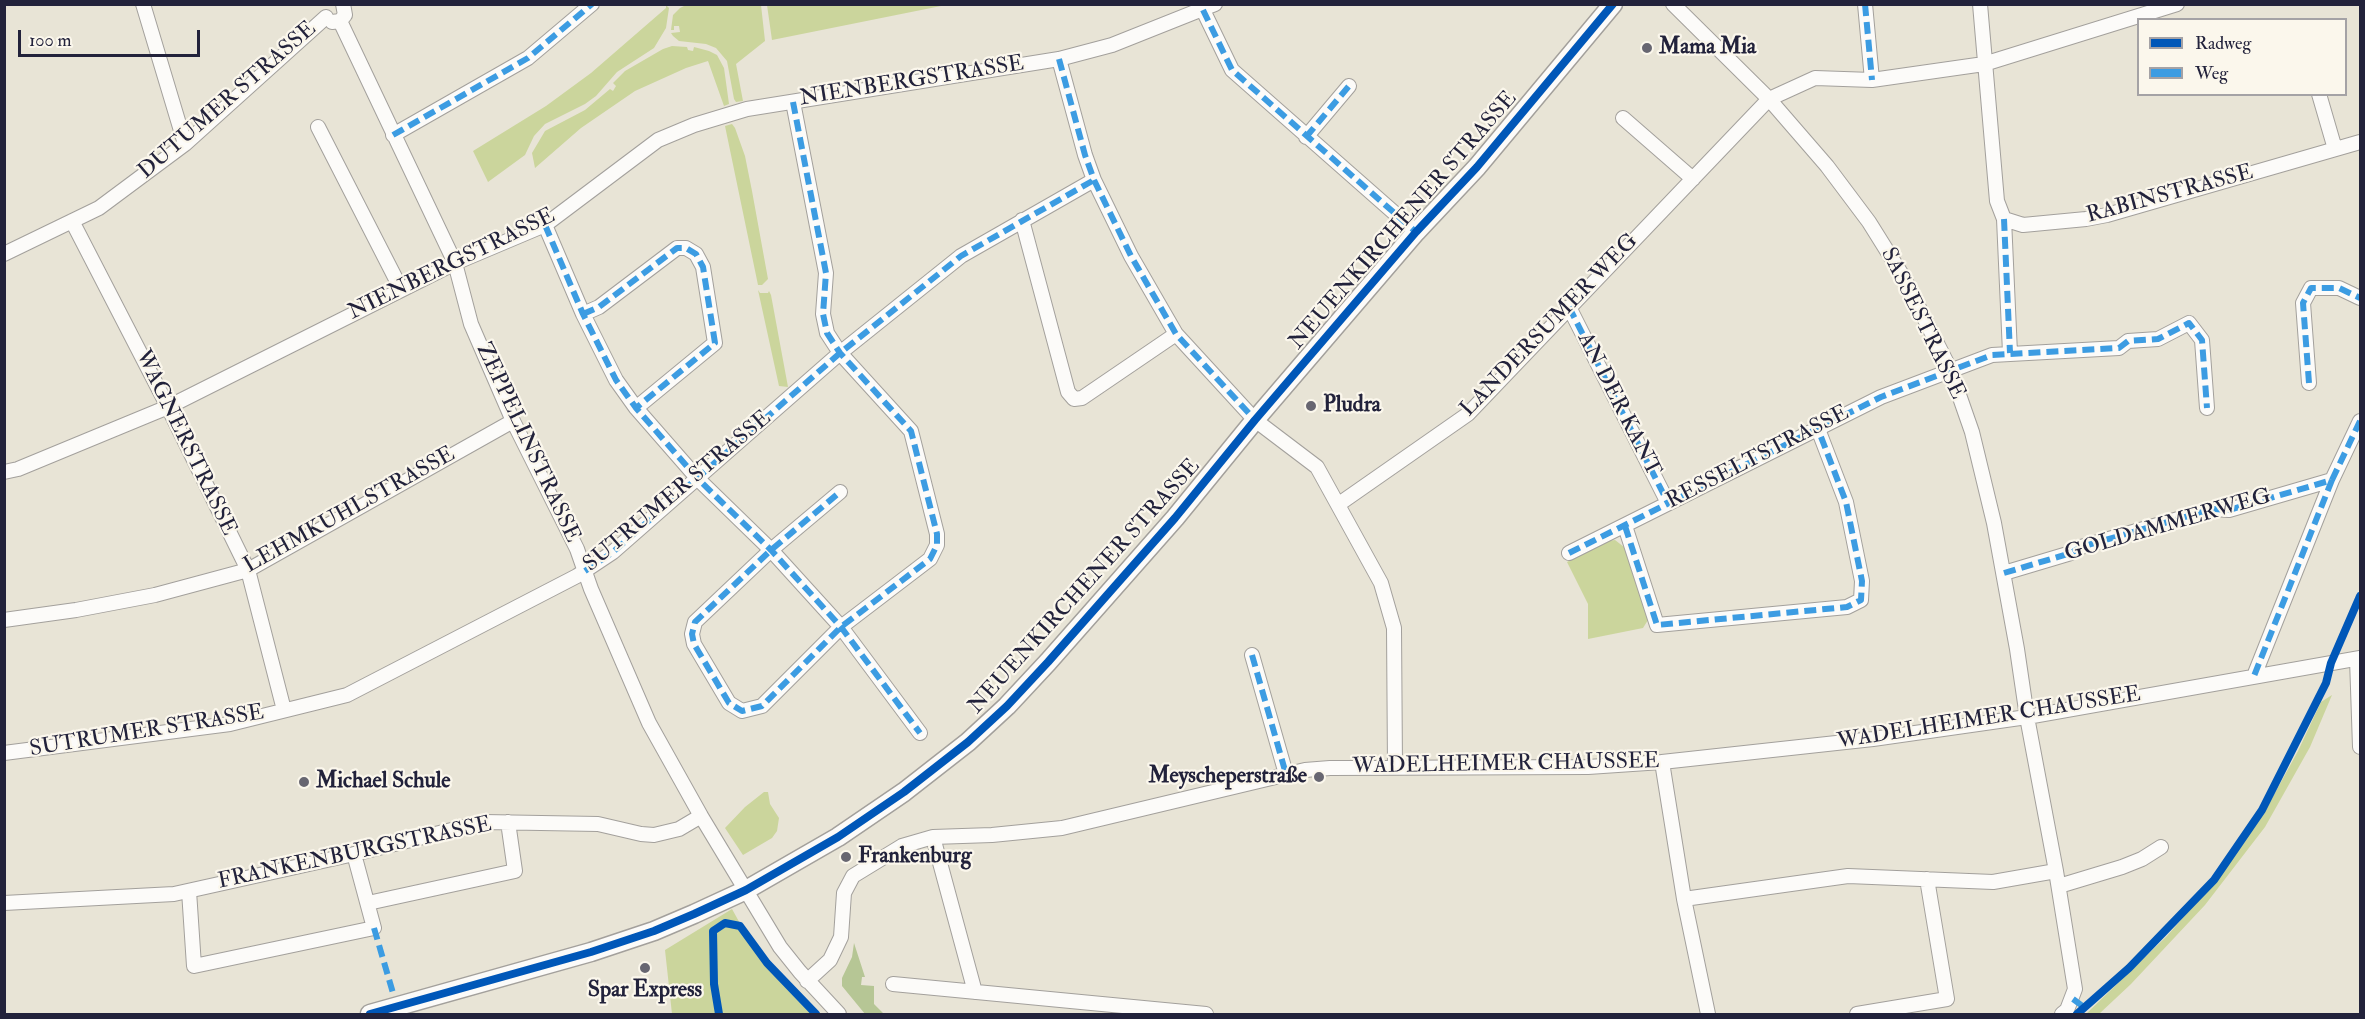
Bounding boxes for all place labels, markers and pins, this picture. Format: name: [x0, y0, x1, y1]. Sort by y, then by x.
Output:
place label: Mama Mia: [1659, 35, 1756, 61]
marker: Mama Mia: [1640, 41, 1654, 55]
place label: Pludra: [1323, 393, 1381, 419]
marker: Pludra: [1304, 399, 1318, 413]
place label: Meyscheperstraße: [1149, 764, 1307, 790]
place label: Michael Schule: [316, 769, 451, 795]
marker: Meyscheperstraße: [1312, 770, 1326, 784]
marker: Michael Schule: [297, 775, 311, 789]
place label: Frankenburg: [858, 844, 972, 870]
marker: Frankenburg: [839, 850, 853, 864]
marker: Spar Express: [638, 961, 652, 975]
place label: Spar Express: [588, 978, 702, 1004]

